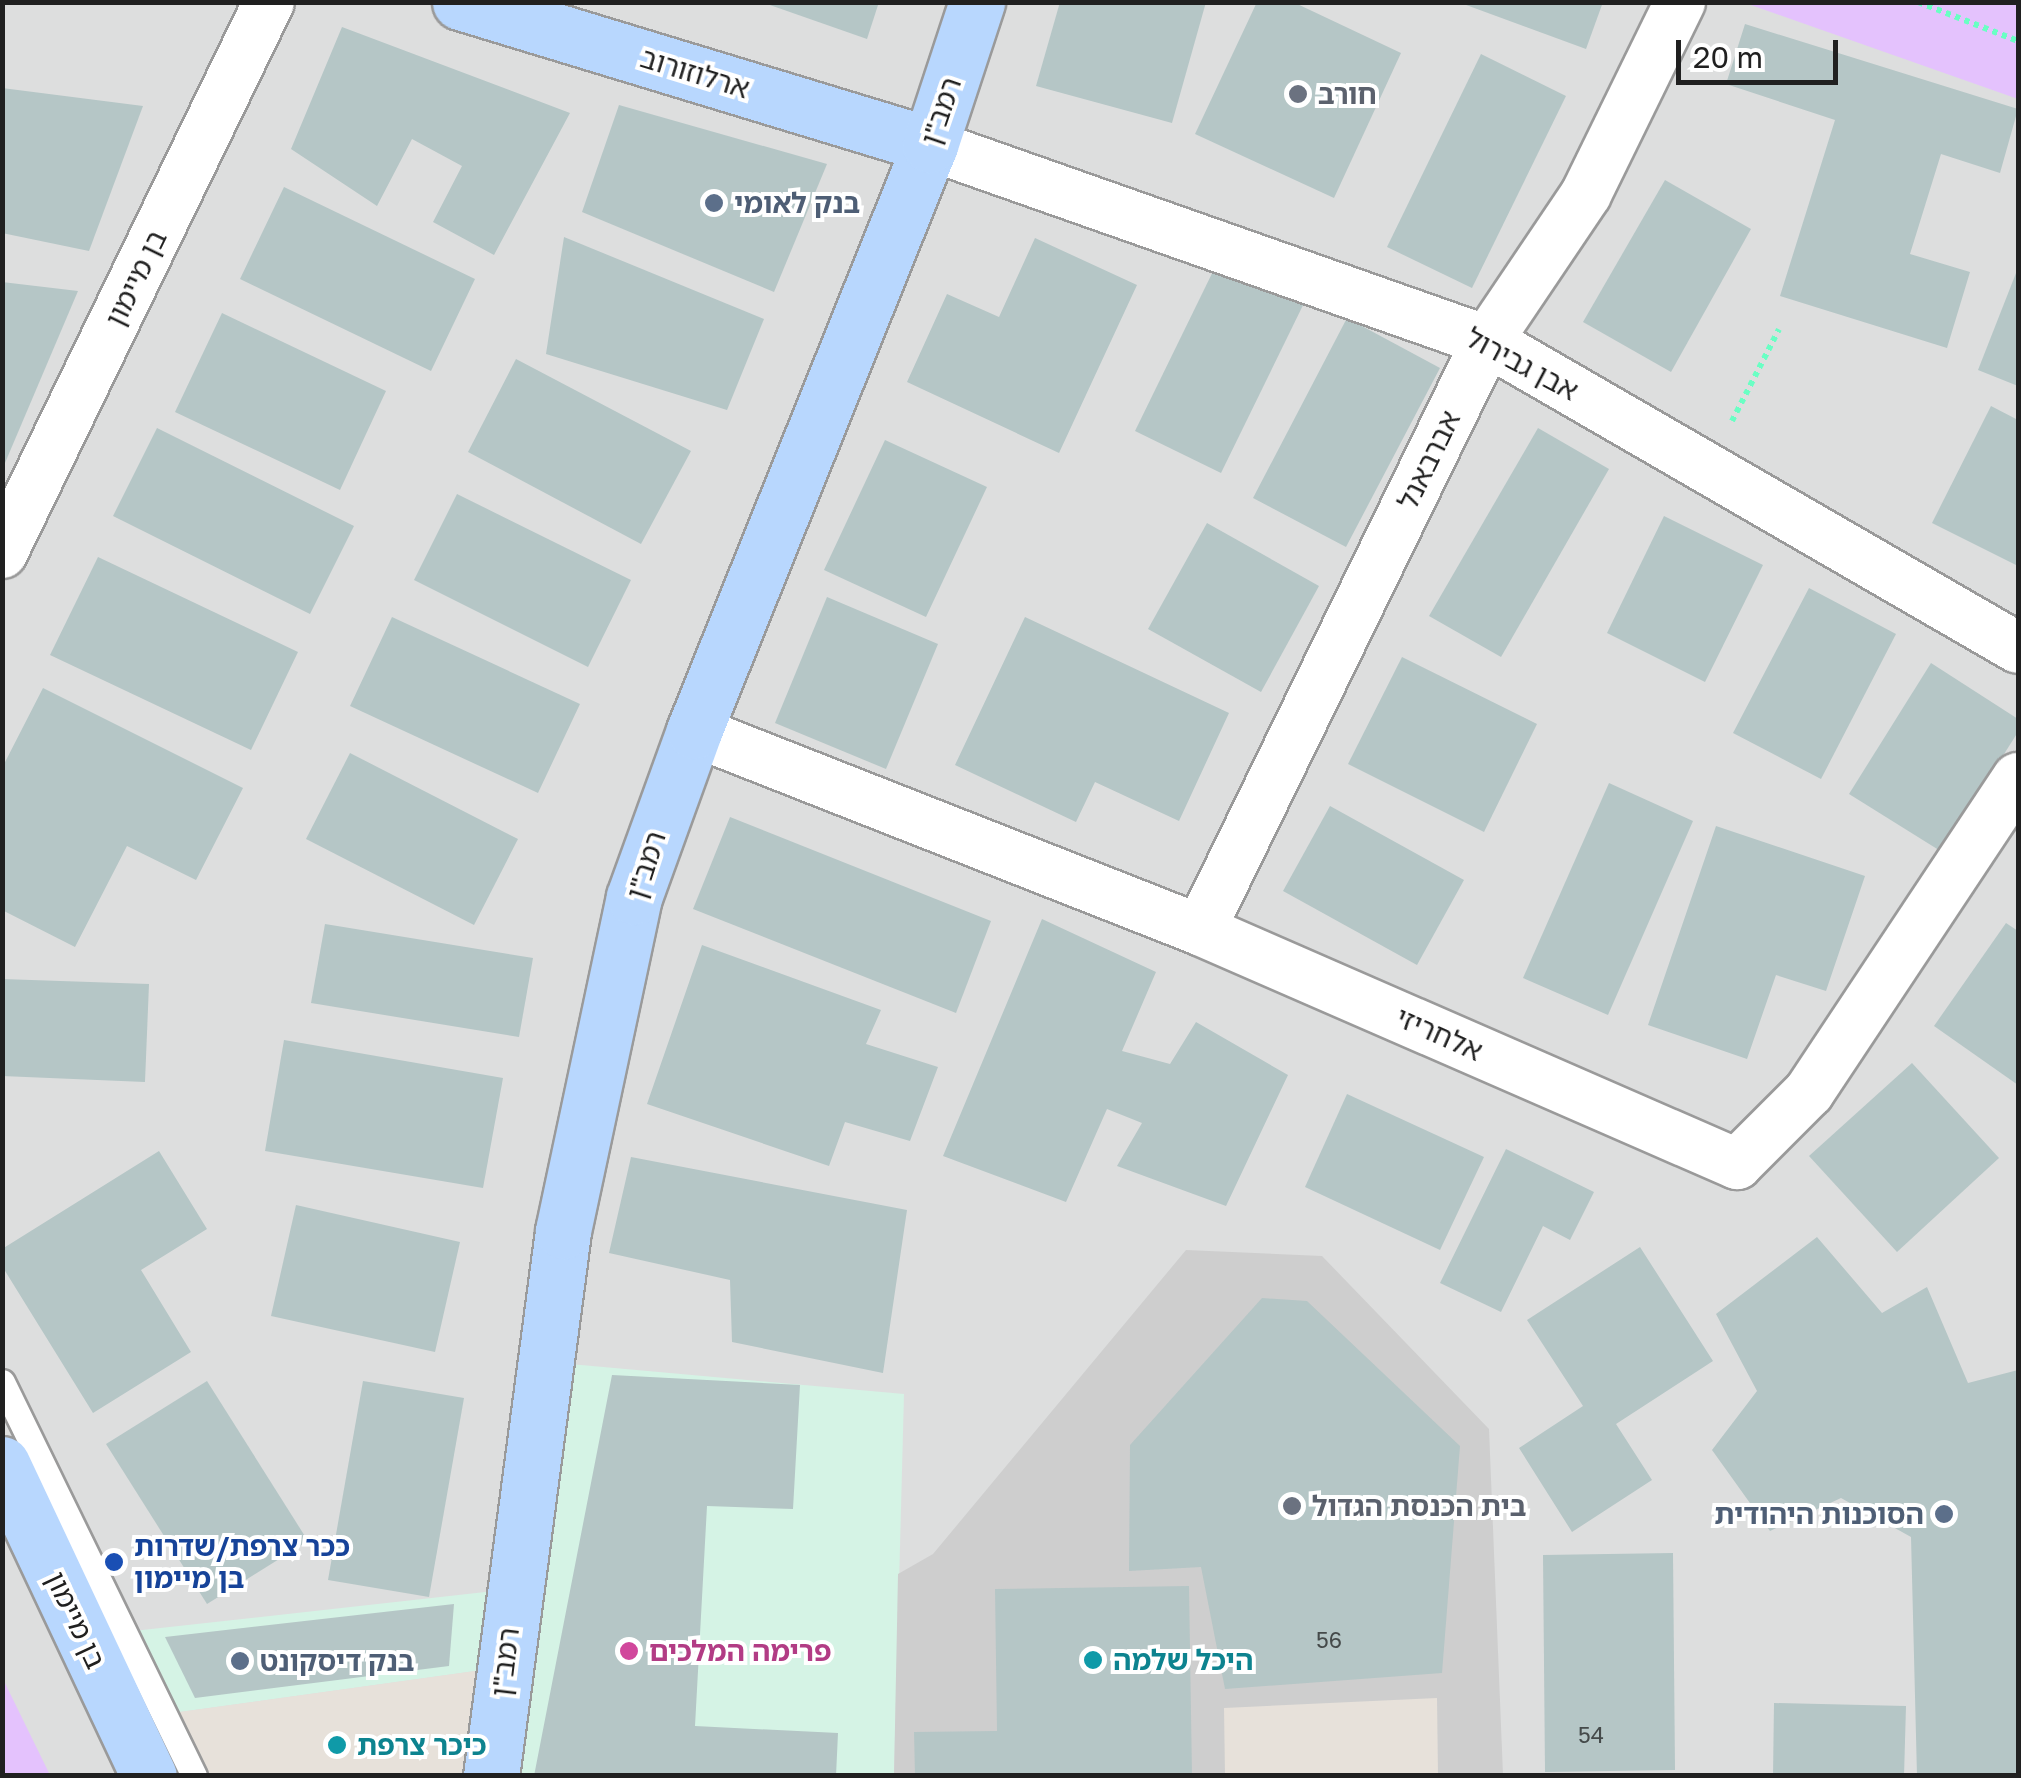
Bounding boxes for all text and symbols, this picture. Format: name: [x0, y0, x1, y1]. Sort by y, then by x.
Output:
scale bar: [1681, 20, 1844, 82]
text: 20 m: [1693, 39, 1763, 75]
street label: ארלוזורוב: [637, 41, 753, 105]
street label: רמב"ן: [914, 73, 968, 149]
place label: חורב: [1318, 77, 1377, 111]
marker: חורב: [1287, 83, 1309, 105]
place label: בנק לאומי: [734, 186, 860, 220]
marker: בנק לאומי: [703, 192, 725, 214]
street label: בן מיימון: [98, 224, 174, 332]
street label: אבן גבירול: [1460, 321, 1584, 407]
street label: אברבאנל: [1391, 405, 1467, 515]
street label: רמב"ן: [619, 827, 673, 903]
street label: אלחריזי: [1391, 1000, 1487, 1068]
place label: בית הכנסת הגדול: [1312, 1489, 1526, 1523]
marker: בית הכנסת הגדול: [1281, 1495, 1303, 1517]
place label: הסוכנות היהודית: [1714, 1497, 1924, 1531]
marker: הסוכנות היהודית: [1933, 1503, 1955, 1525]
place label: ככר צרפת/שדרות בן מיימון: [134, 1529, 350, 1595]
marker: ככר צרפת/שדרות בן מיימון: [103, 1551, 125, 1573]
street label: בן מיימון: [39, 1566, 113, 1674]
street label: רמב"ן: [484, 1626, 526, 1698]
house number: 56: [1316, 1627, 1342, 1653]
place label: פרימה המלכים: [649, 1634, 832, 1668]
marker: פרימה המלכים: [618, 1640, 640, 1662]
place label: היכל שלמה: [1113, 1643, 1253, 1677]
place label: בנק דיסקונט: [260, 1644, 414, 1678]
marker: היכל שלמה: [1082, 1649, 1104, 1671]
marker: בנק דיסקונט: [229, 1650, 251, 1672]
house number: 54: [1578, 1722, 1604, 1748]
place label: כיכר צרפת: [357, 1728, 487, 1762]
marker: כיכר צרפת: [326, 1734, 348, 1756]

